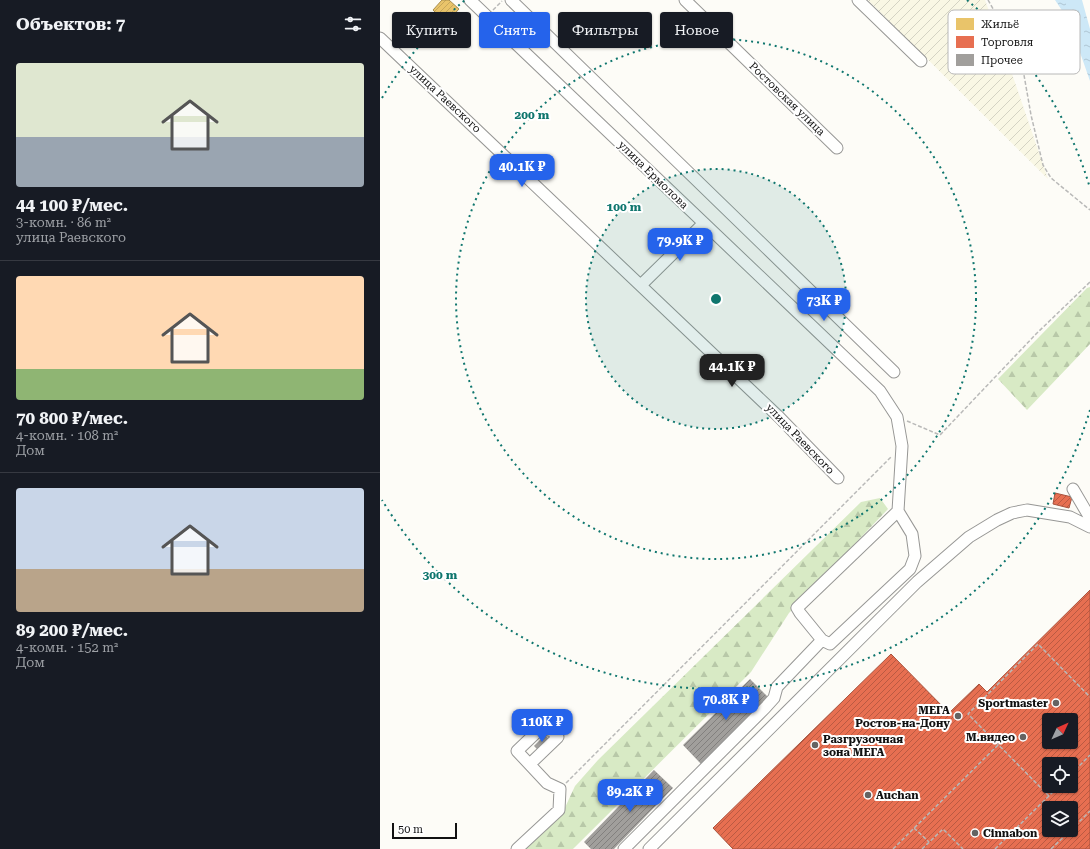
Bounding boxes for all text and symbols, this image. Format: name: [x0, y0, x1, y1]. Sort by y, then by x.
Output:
legend: [948, 10, 1080, 74]
chip: Купить: [392, 12, 471, 48]
chip: Снять: [479, 12, 550, 48]
chip: Фильтры: [558, 12, 652, 48]
chip: Новое: [660, 12, 733, 48]
icon: filters: [342, 13, 364, 35]
text: Объектов: 7: [16, 14, 125, 34]
text: Жильё: [981, 18, 1019, 31]
text: Торговля: [981, 36, 1033, 49]
text: Прочее: [981, 54, 1023, 67]
street label: Ростовская улица: [746, 60, 828, 139]
street label: улица Раевского: [407, 63, 484, 136]
icon: home: [154, 89, 226, 161]
text: 200 m: [515, 108, 550, 122]
street label: улица Ермолова: [615, 138, 691, 212]
pin: 40.1K ₽: [485, 154, 559, 188]
text: 40.1K ₽: [499, 159, 545, 174]
text: 44 100 ₽/мес.: [16, 195, 128, 215]
text: 100 m: [607, 200, 642, 214]
text: 3-комн. · 86 m²: [16, 215, 111, 230]
pin: 79.9K ₽: [643, 228, 717, 262]
text: улица Раевского: [16, 230, 126, 245]
text: 79.9K ₽: [657, 233, 703, 248]
pin: 73K ₽: [796, 288, 852, 322]
centre of rings: [709, 292, 723, 306]
text: 73K ₽: [806, 293, 842, 308]
icon: home: [154, 302, 226, 374]
pin: 44.1K ₽: [695, 354, 769, 388]
text: 44.1K ₽: [709, 359, 755, 374]
street label: улица Раевского: [763, 401, 837, 477]
text: 70 800 ₽/мес.: [16, 408, 128, 428]
text: 4-комн. · 108 m²: [16, 428, 118, 443]
text: Дом: [16, 443, 45, 458]
icon: home: [154, 514, 226, 586]
text: 300 m: [423, 568, 458, 582]
text: 89 200 ₽/мес.: [16, 620, 128, 640]
text: 4-комн. · 152 m²: [16, 640, 118, 655]
text: Дом: [16, 655, 45, 670]
pin: 70.8K ₽: [689, 687, 763, 721]
text: 70.8K ₽: [703, 692, 749, 707]
place label: Sportmaster: [978, 697, 1048, 710]
marker: Sportmaster: [1051, 698, 1061, 708]
place label: МЕГА Ростов-на-Дону: [855, 704, 950, 730]
pin: 110K ₽: [509, 709, 575, 743]
marker: МЕГА Ростов-на-Дону: [953, 711, 963, 721]
north arrow: [1042, 713, 1078, 749]
map controls: [1042, 713, 1078, 837]
text: 110K ₽: [521, 714, 563, 729]
place label: М.видео: [966, 731, 1015, 744]
marker: М.видео: [1018, 732, 1028, 742]
place label: Разгрузочная зона МЕГА: [823, 733, 903, 759]
marker: Разгрузочная зона МЕГА: [810, 740, 820, 750]
button: locate: [1042, 757, 1078, 793]
pin: 89.2K ₽: [593, 779, 667, 813]
text: 89.2K ₽: [607, 784, 653, 799]
place label: Auchan: [876, 789, 919, 802]
marker: Auchan: [863, 790, 873, 800]
button: layers: [1042, 801, 1078, 837]
scale bar: [392, 821, 457, 840]
text: 50 m: [398, 823, 423, 836]
place label: Cinnabon: [983, 827, 1038, 840]
marker: Cinnabon: [970, 828, 980, 838]

